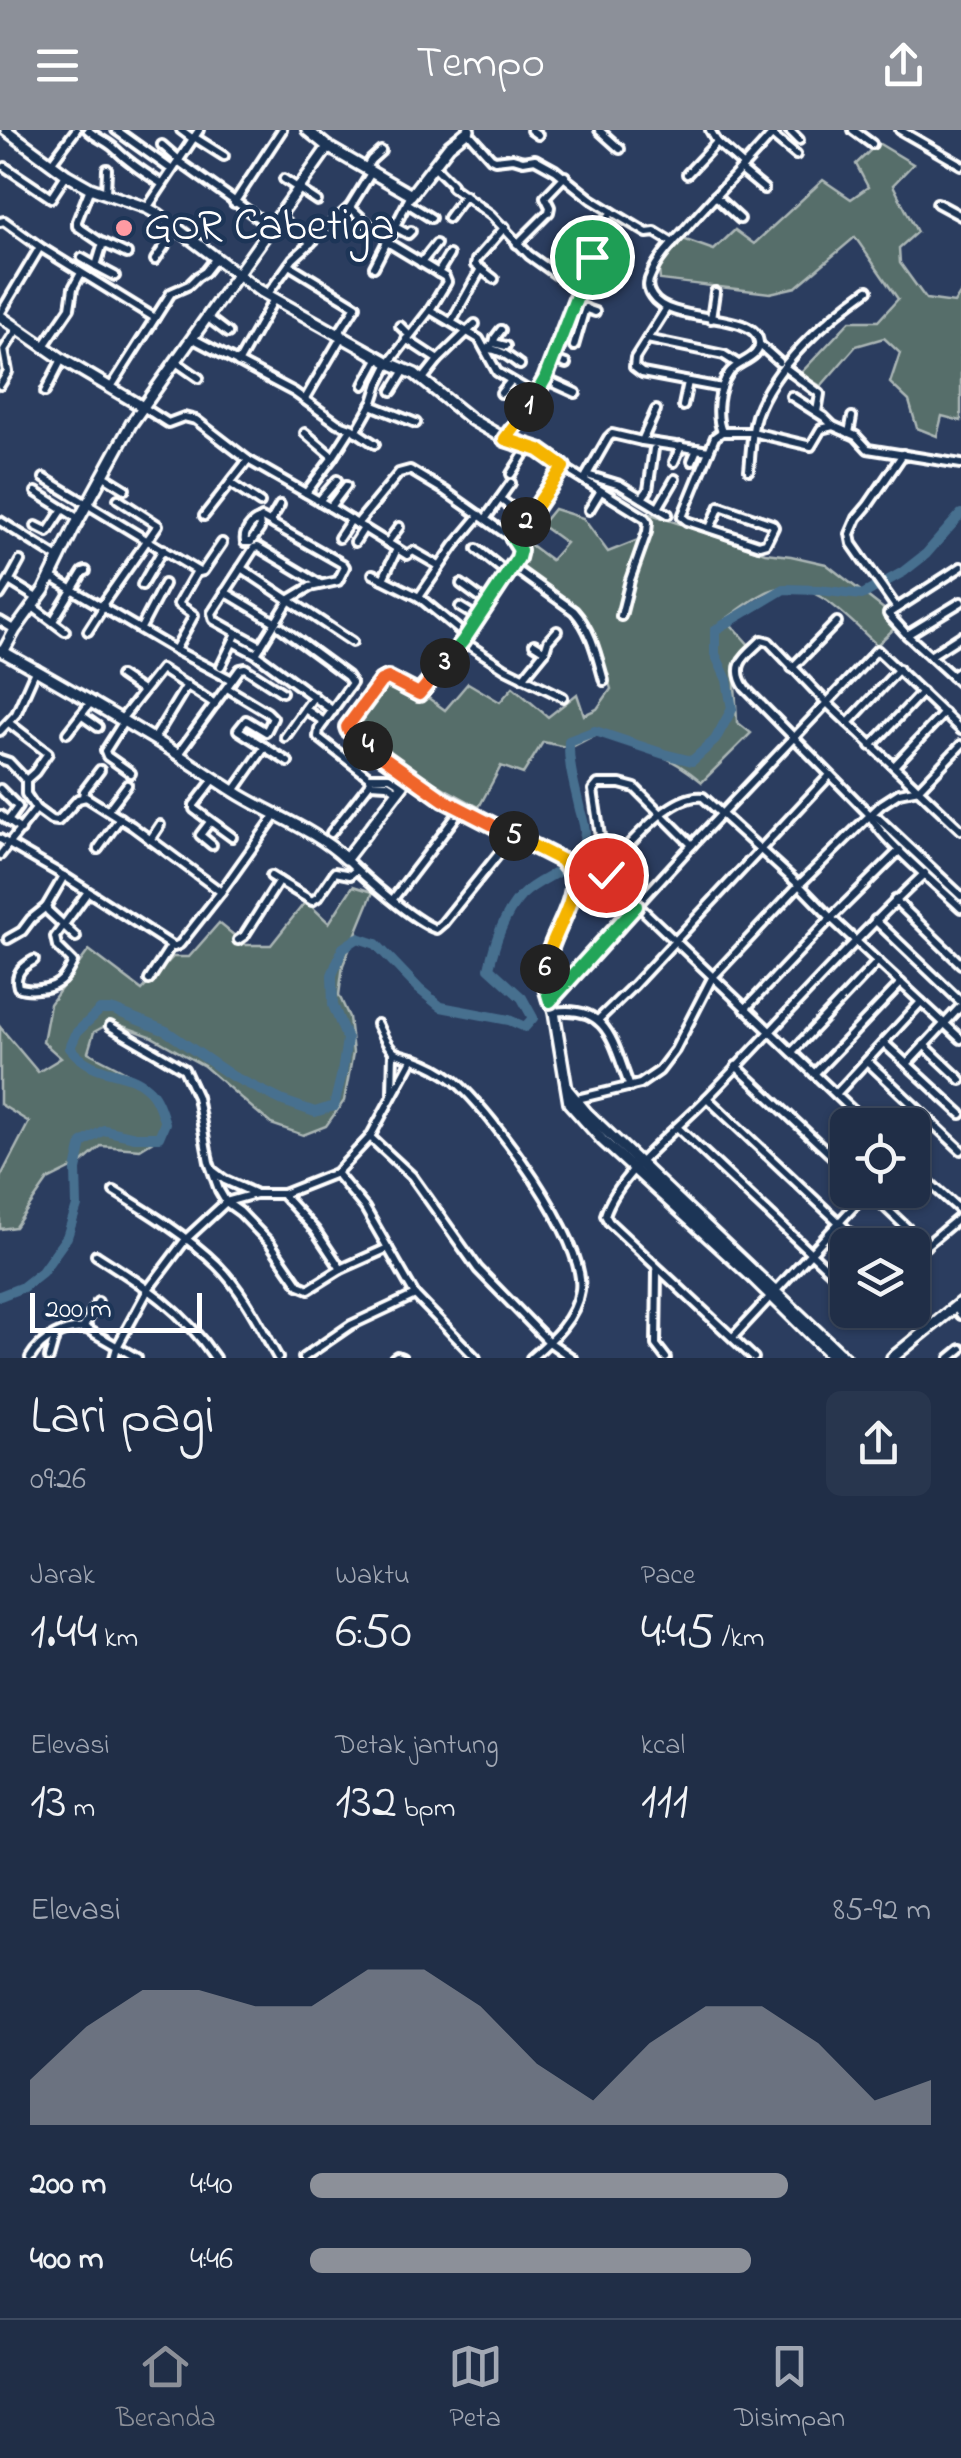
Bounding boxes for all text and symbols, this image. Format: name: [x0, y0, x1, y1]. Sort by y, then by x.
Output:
text: Tempo: [416, 32, 545, 98]
icon: menu: [30, 38, 85, 93]
icon: share: [876, 38, 931, 93]
place label: GOR Cabetiga: [144, 195, 395, 262]
pin: [550, 215, 635, 300]
marker: GOR Cabetiga: [113, 217, 135, 239]
icon: arrive: [565, 230, 620, 285]
pin: 1: [504, 382, 554, 432]
text: 1: [525, 386, 533, 427]
pin: 2: [501, 497, 551, 547]
text: 2: [519, 501, 533, 542]
pin: 3: [420, 638, 470, 688]
text: 3: [439, 642, 451, 683]
pin: 4: [343, 721, 393, 771]
text: 4: [362, 725, 374, 766]
pin: 5: [489, 811, 539, 861]
text: 5: [506, 815, 522, 856]
pin: [564, 833, 649, 918]
icon: check: [579, 848, 634, 903]
pin: 6: [520, 944, 570, 994]
text: 6: [539, 948, 551, 989]
map controls: [830, 1108, 930, 1328]
button: locate: [830, 1108, 930, 1208]
button: layers: [830, 1228, 930, 1328]
scale bar: [30, 1288, 202, 1332]
text: 200 m: [45, 1290, 112, 1331]
text: Lari pagi: [30, 1379, 215, 1459]
button: share: [826, 1391, 931, 1496]
text: 09:26: [30, 1457, 86, 1504]
text: Jarak: [30, 1556, 95, 1597]
text: Waktu: [335, 1556, 410, 1597]
text: Pace: [641, 1556, 695, 1597]
text: 1.44: [30, 1597, 97, 1670]
text: 6:50: [335, 1597, 412, 1670]
text: 4:45: [641, 1597, 715, 1670]
text: km: [97, 1619, 138, 1660]
text: /km: [715, 1619, 764, 1660]
text: Elevasi: [30, 1726, 109, 1767]
text: Detak jantung: [335, 1726, 499, 1767]
text: kcal: [641, 1726, 685, 1767]
text: 13: [30, 1767, 67, 1840]
text: 132: [335, 1767, 397, 1840]
text: 111: [641, 1767, 688, 1840]
text: m: [67, 1789, 95, 1830]
text: bpm: [397, 1789, 455, 1830]
text: Elevasi: [30, 1888, 121, 1935]
text: 85–92 m: [833, 1888, 931, 1935]
text: 200 m: [30, 2162, 106, 2209]
text: 4:40: [190, 2162, 233, 2209]
text: 400 m: [30, 2237, 104, 2284]
text: 4:46: [190, 2237, 233, 2284]
tab: Beranda: [116, 2339, 216, 2440]
tab: Peta: [448, 2339, 503, 2440]
tab: Disimpan: [734, 2339, 845, 2440]

